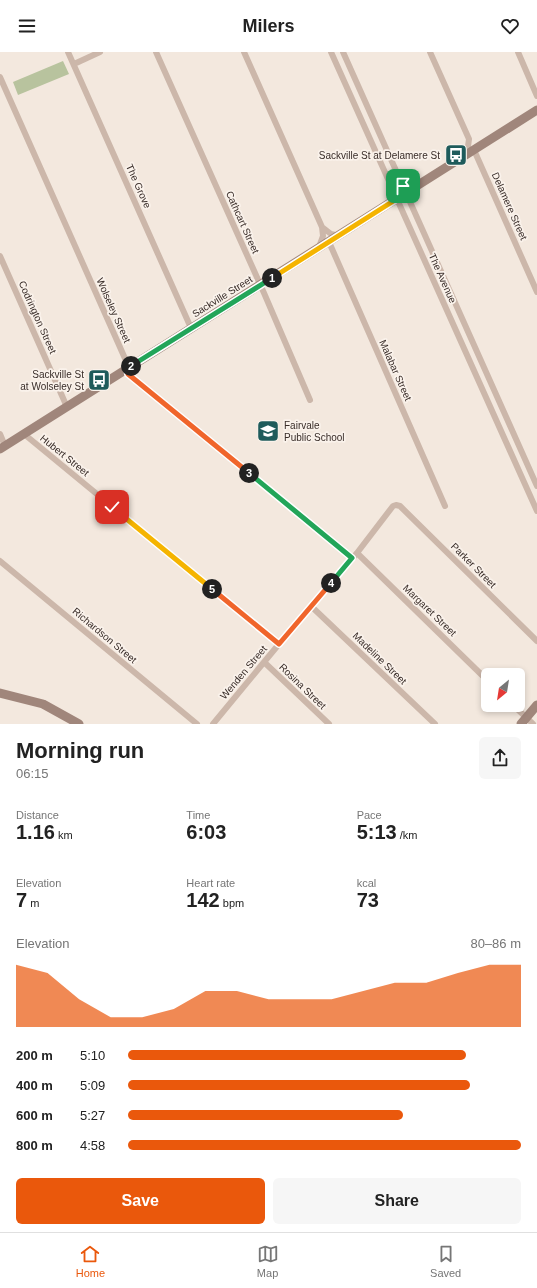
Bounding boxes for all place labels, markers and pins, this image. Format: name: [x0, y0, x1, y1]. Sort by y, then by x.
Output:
bus stop icon: Sackville St at Delamere St: [443, 142, 469, 168]
place label: Sackville St at Delamere St: [319, 150, 440, 161]
pin: [386, 169, 420, 203]
pin: 1: [262, 268, 282, 288]
pin: 2: [121, 356, 141, 376]
bus stop icon: Sackville St at Wolseley St: [86, 367, 112, 393]
place label: Sackville St at Wolseley St: [20, 369, 84, 392]
school or university icon: Fairvale Public School: [255, 418, 281, 444]
place label: Fairvale Public School: [284, 420, 345, 443]
pin: 3: [239, 463, 259, 483]
pin: [95, 490, 129, 524]
pin: 4: [321, 573, 341, 593]
pin: 5: [202, 579, 222, 599]

